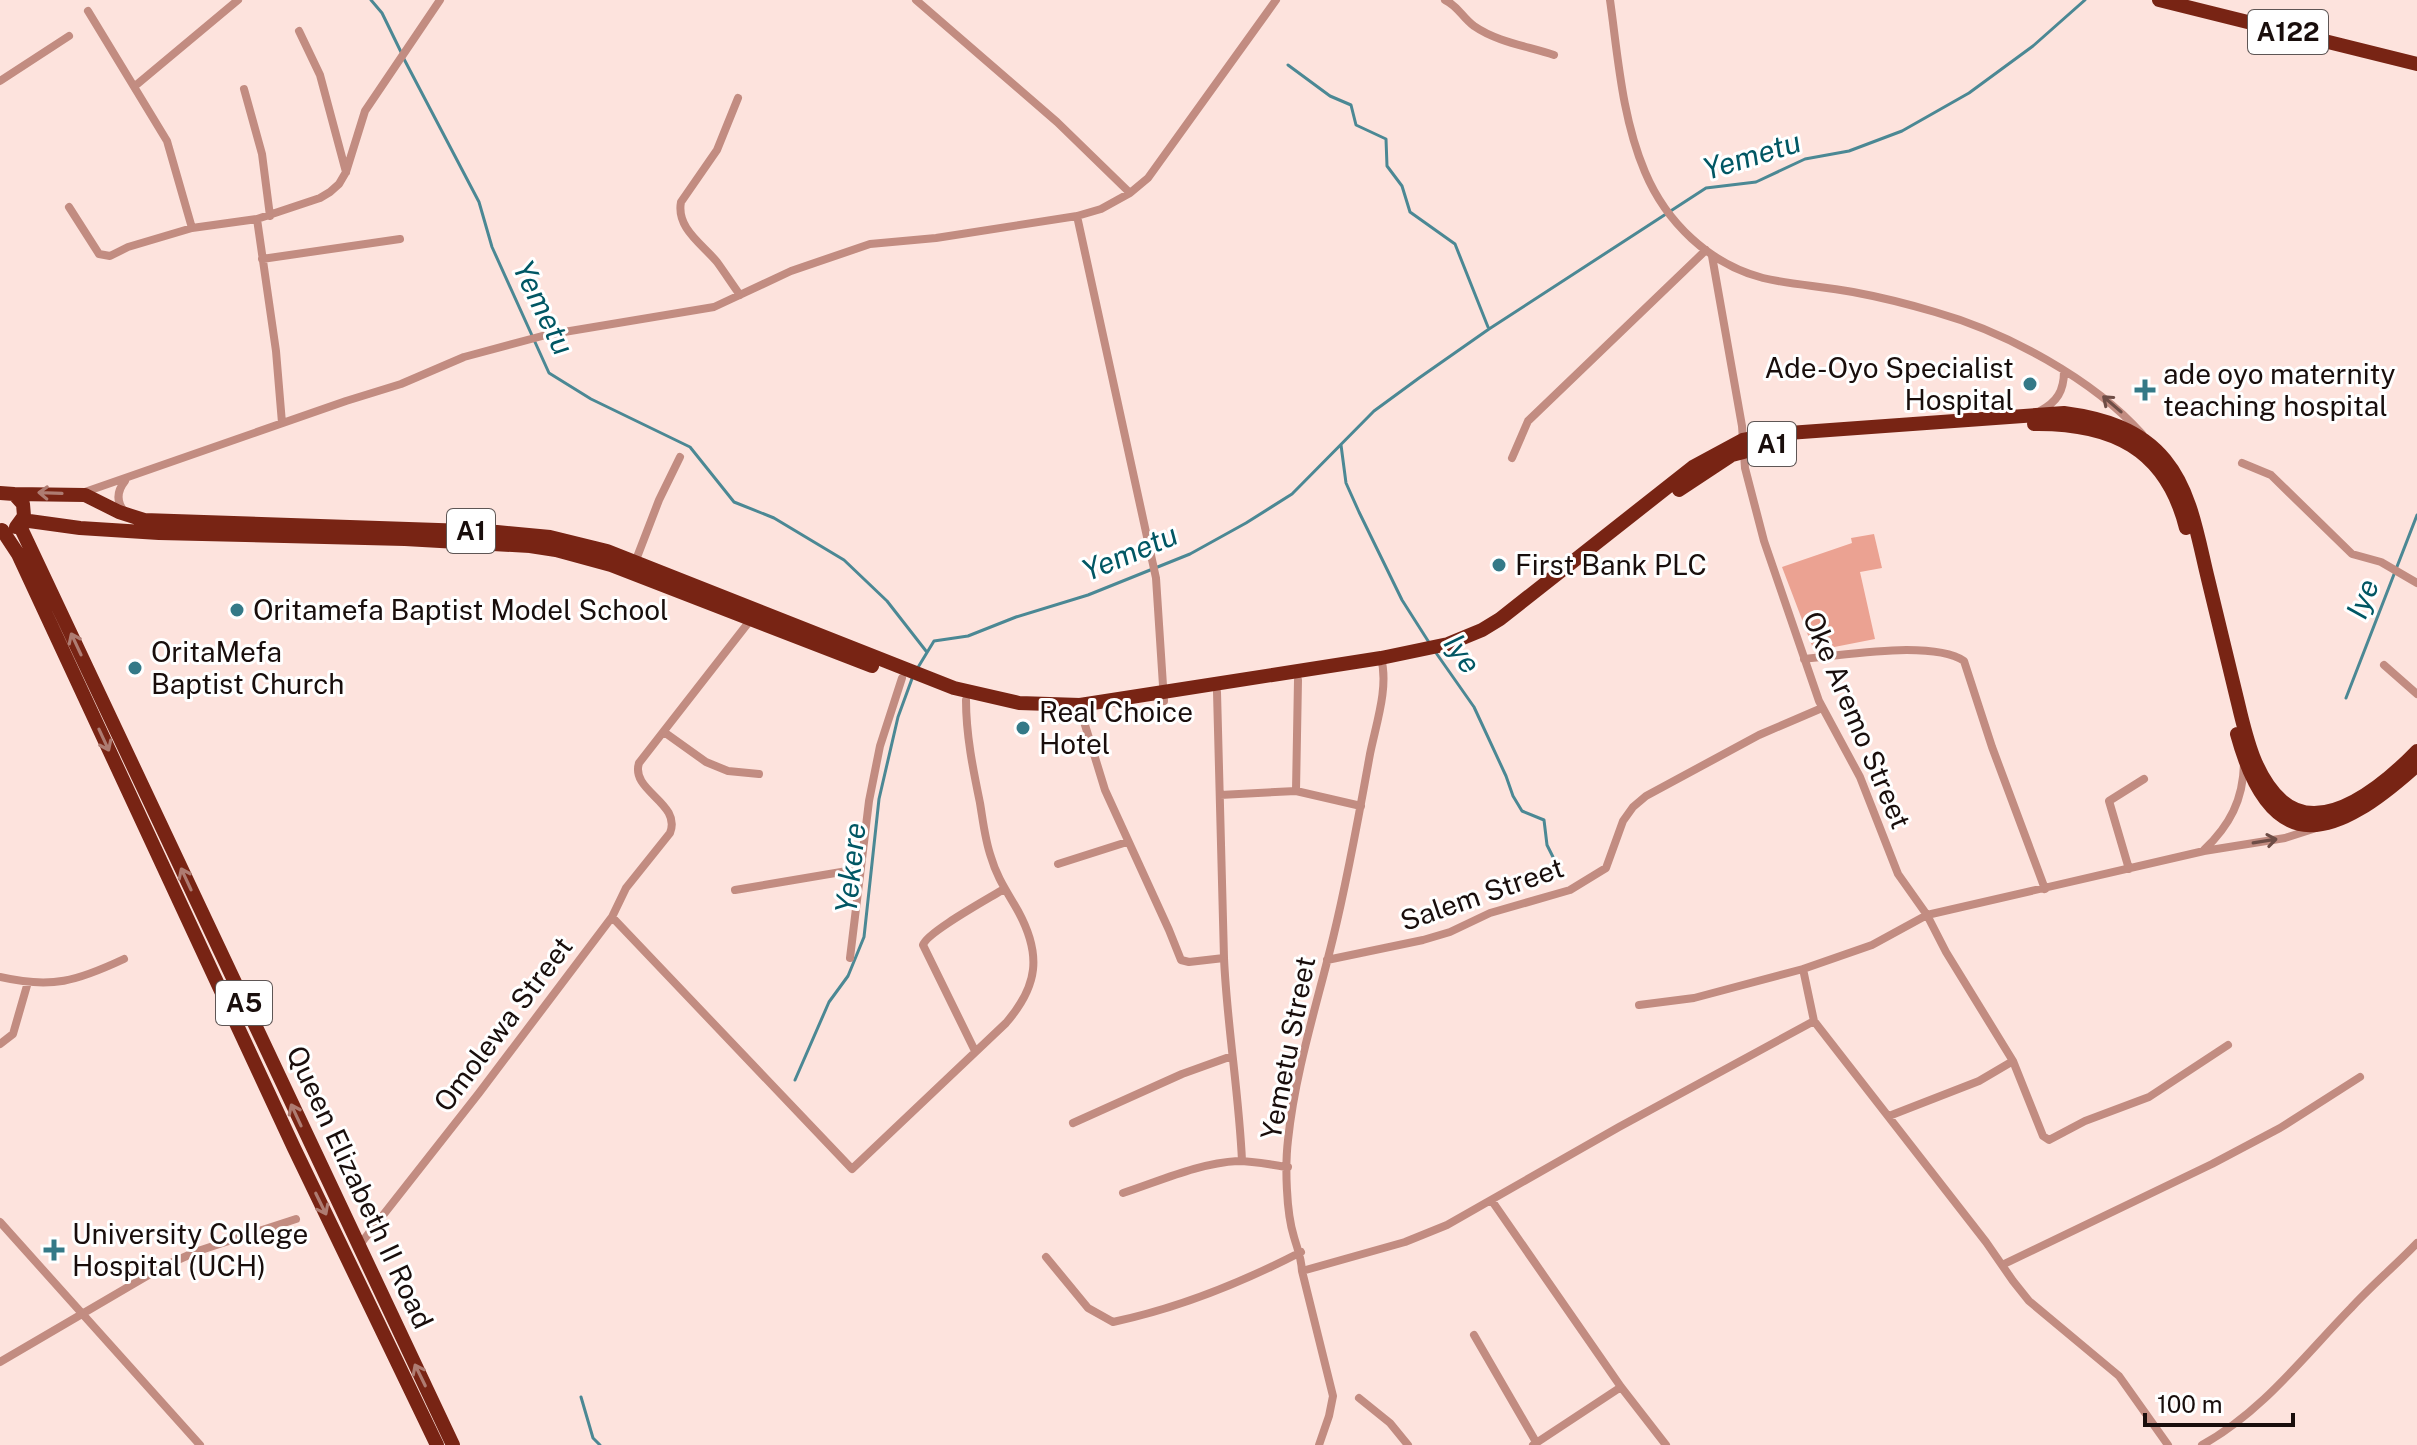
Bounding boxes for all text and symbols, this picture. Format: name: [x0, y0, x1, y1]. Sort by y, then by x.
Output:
road number: A122: [2248, 10, 2328, 54]
water label: Yemetu: [1698, 123, 1805, 187]
water label: Yemetu: [506, 255, 582, 361]
place label: Ade-Oyo Specialist Hospital: [1765, 351, 2014, 416]
place label: ade oyo maternity teaching hospital: [2163, 357, 2395, 422]
marker: Ade-Oyo Specialist Hospital: [2021, 375, 2039, 393]
marker: ade oyo maternity teaching hospital: [2134, 379, 2156, 401]
one-way arrow: [2103, 395, 2123, 413]
road number: A1: [1748, 422, 1796, 466]
one-way arrow: [37, 485, 64, 500]
road number: A1: [447, 509, 495, 553]
water label: Yemetu: [1076, 516, 1183, 588]
place label: First Bank PLC: [1515, 548, 1707, 581]
marker: First Bank PLC: [1490, 556, 1508, 574]
water label: Iye: [2338, 574, 2386, 624]
place label: Oritamefa Baptist Model School: [253, 593, 669, 626]
marker: Oritamefa Baptist Model School: [228, 601, 246, 619]
street label: Oke Aremo Street: [1797, 606, 1918, 833]
water label: Iye: [1437, 627, 1489, 680]
one-way arrow: [67, 632, 82, 656]
place label: OritaMefa Baptist Church: [151, 635, 344, 700]
marker: OritaMefa Baptist Church: [126, 659, 144, 677]
place label: Real Choice Hotel: [1039, 695, 1193, 760]
marker: Real Choice Hotel: [1014, 719, 1032, 737]
one-way arrow: [97, 728, 112, 752]
water label: Yekere: [827, 821, 873, 915]
one-way arrow: [2252, 833, 2277, 848]
street label: Salem Street: [1396, 850, 1568, 937]
one-way arrow: [178, 867, 193, 891]
street label: Omolewa Street: [426, 930, 579, 1117]
street label: Yemetu Street: [1254, 953, 1321, 1142]
road number: A5: [216, 981, 272, 1025]
street label: Queen Elizabeth II Road: [280, 1040, 440, 1333]
one-way arrow: [288, 1103, 303, 1127]
one-way arrow: [314, 1191, 329, 1215]
place label: University College Hospital (UCH): [72, 1217, 308, 1282]
marker: University College Hospital (UCH): [43, 1239, 65, 1261]
one-way arrow: [412, 1363, 427, 1387]
scale bar: [2145, 1377, 2293, 1427]
text: 100 m: [2157, 1390, 2223, 1418]

